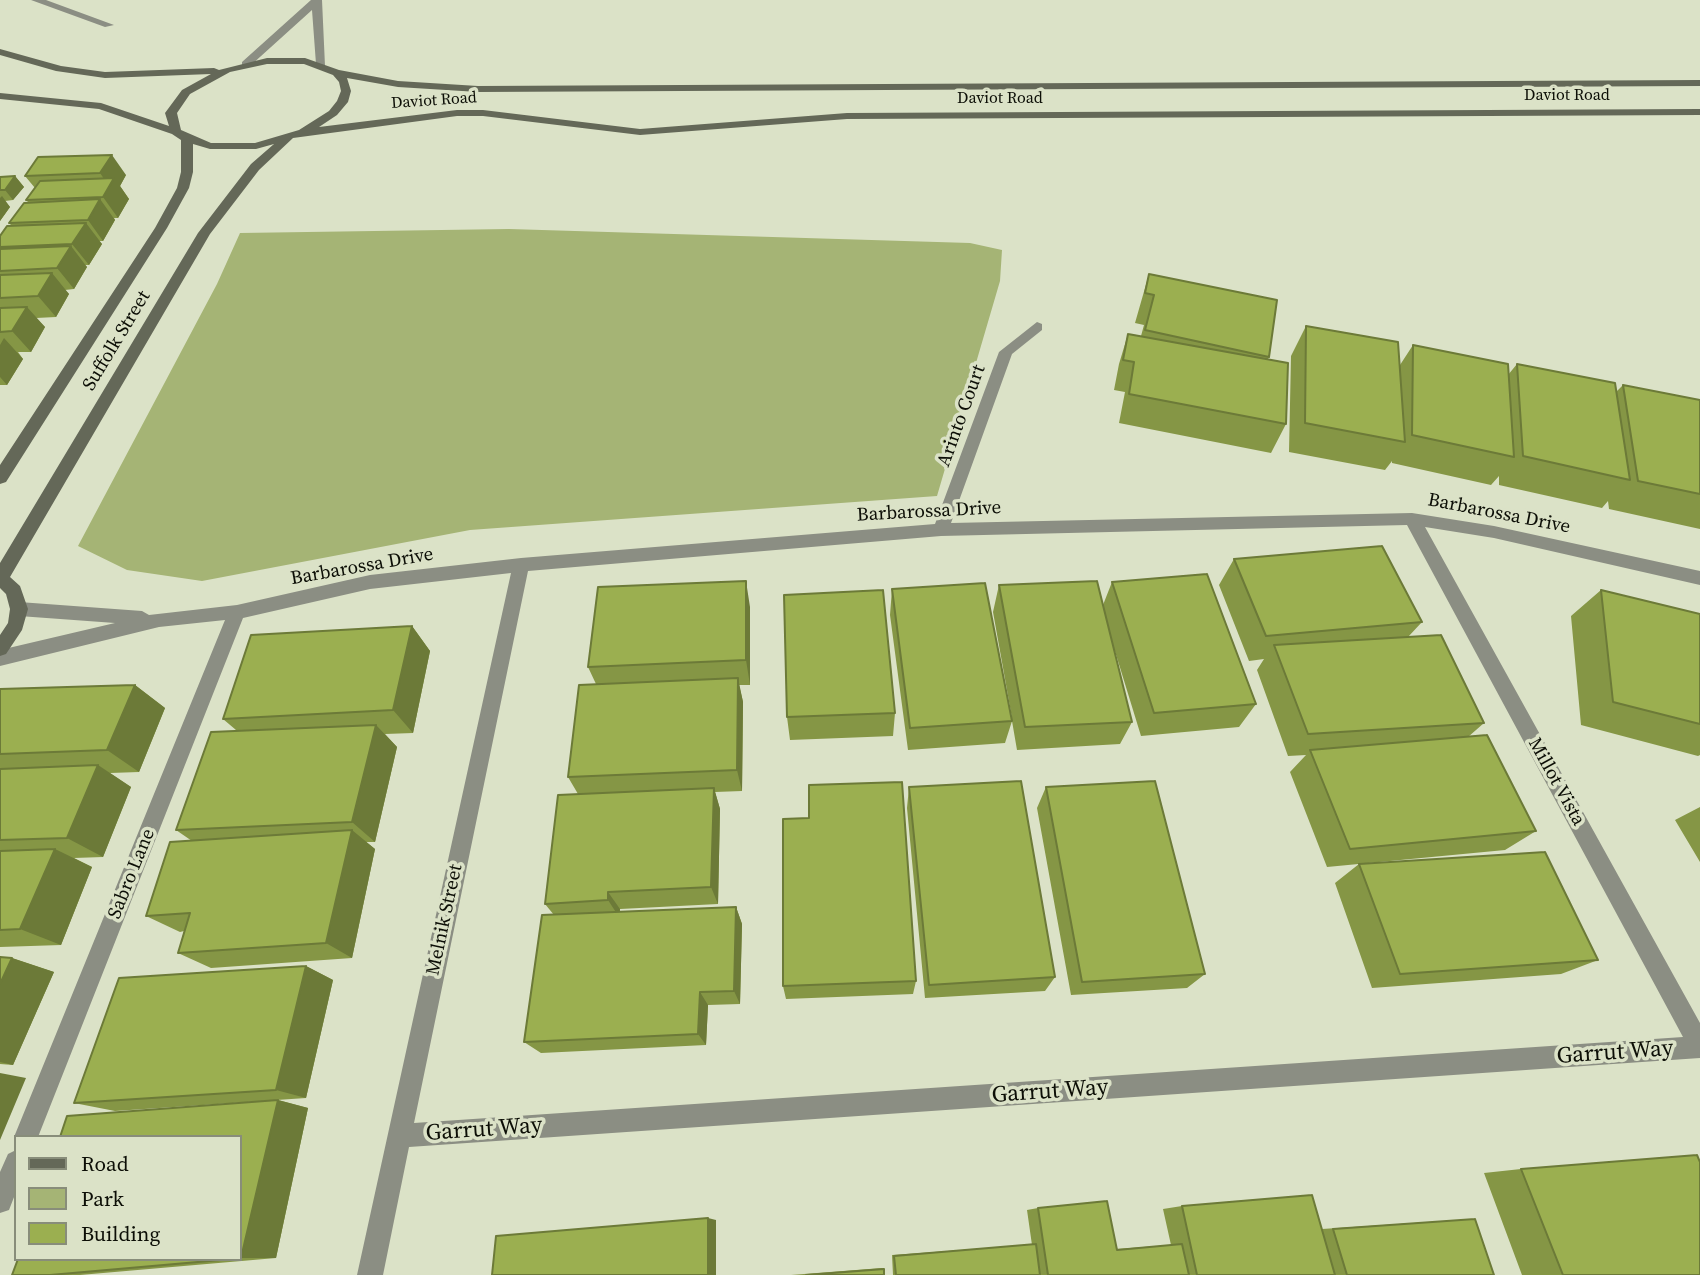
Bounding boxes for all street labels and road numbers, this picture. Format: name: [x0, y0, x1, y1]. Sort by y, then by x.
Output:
street label: Daviot Road: [1524, 86, 1610, 106]
street label: Daviot Road: [391, 88, 477, 114]
street label: Daviot Road: [957, 89, 1043, 109]
street label: Suffolk Street: [78, 287, 156, 395]
street label: Arinto Court: [933, 362, 991, 470]
street label: Barbarossa Drive: [1426, 489, 1572, 539]
street label: Barbarossa Drive: [856, 497, 1002, 527]
street label: Barbarossa Drive: [289, 543, 435, 591]
street label: Millot Vista: [1523, 734, 1589, 830]
street label: Sabro Lane: [104, 826, 160, 922]
street label: Melnik Street: [422, 862, 468, 978]
street label: Garrut Way: [1556, 1035, 1674, 1071]
street label: Garrut Way: [991, 1074, 1109, 1110]
street label: Garrut Way: [425, 1112, 543, 1148]

